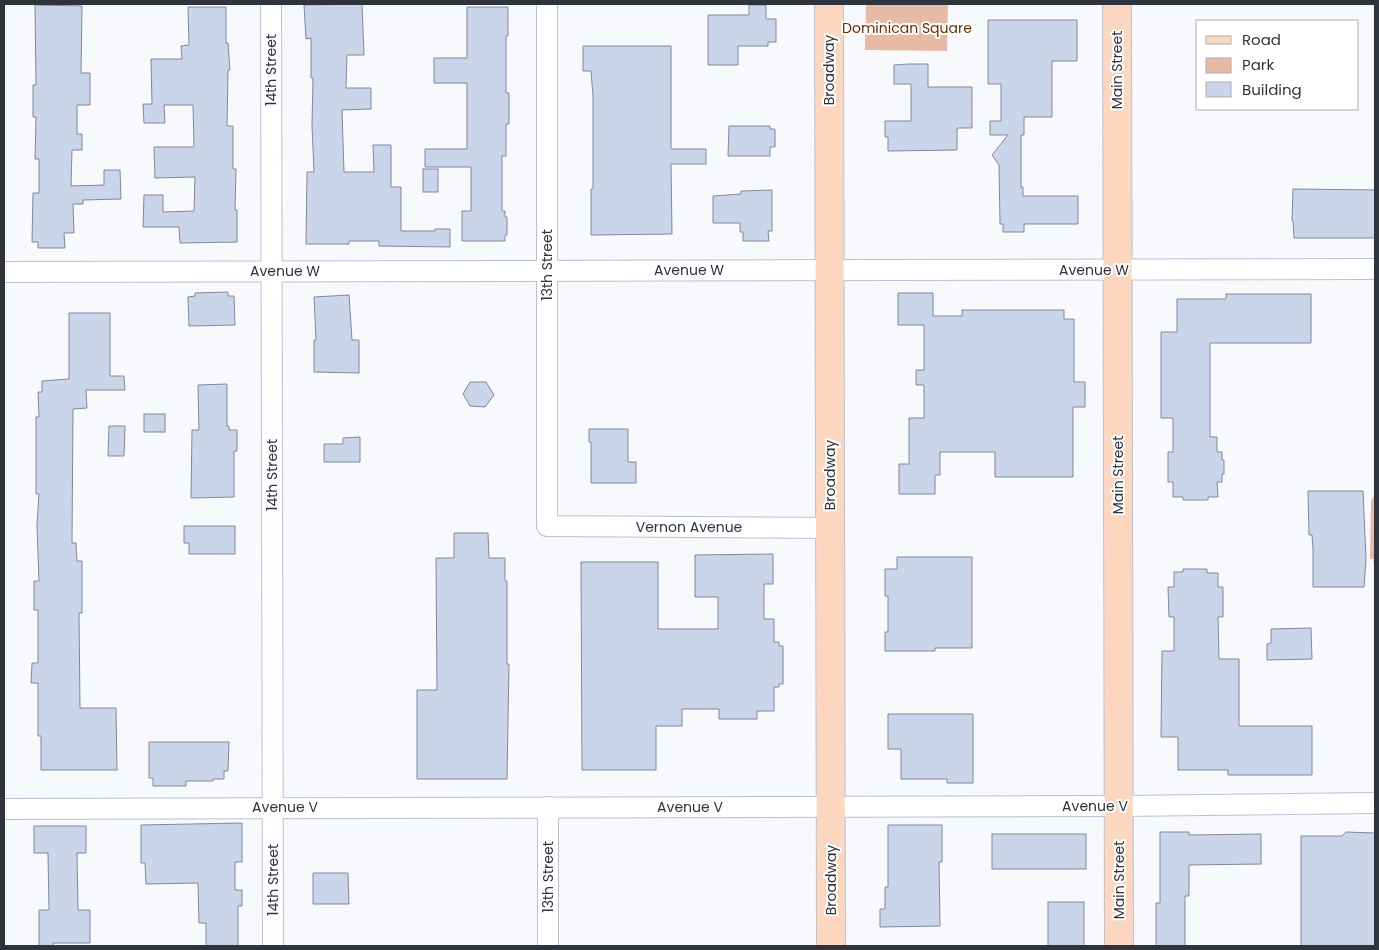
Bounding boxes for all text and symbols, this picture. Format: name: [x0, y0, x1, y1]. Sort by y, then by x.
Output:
park label: Dominican Square: [842, 18, 972, 38]
legend: [1196, 20, 1359, 110]
text: Road: [1242, 29, 1281, 50]
street label: Main Street: [1107, 31, 1127, 109]
street label: 14th Street: [261, 34, 281, 106]
street label: Broadway: [819, 35, 839, 105]
text: Park: [1242, 54, 1274, 75]
text: Building: [1242, 79, 1302, 100]
street label: 13th Street: [537, 229, 557, 301]
street label: Avenue W: [654, 260, 724, 280]
street label: Avenue W: [1059, 260, 1129, 280]
street label: Avenue W: [250, 261, 320, 281]
street label: Main Street: [1108, 436, 1128, 514]
street label: 14th Street: [262, 439, 282, 511]
street label: Broadway: [820, 440, 840, 510]
street label: Vernon Avenue: [636, 517, 743, 537]
street label: Avenue V: [1062, 796, 1128, 816]
street label: Avenue V: [252, 797, 318, 817]
street label: Avenue V: [657, 797, 723, 817]
street label: 13th Street: [538, 841, 558, 913]
street label: Main Street: [1109, 841, 1129, 919]
street label: 14th Street: [263, 844, 283, 916]
street label: Broadway: [821, 845, 841, 915]

